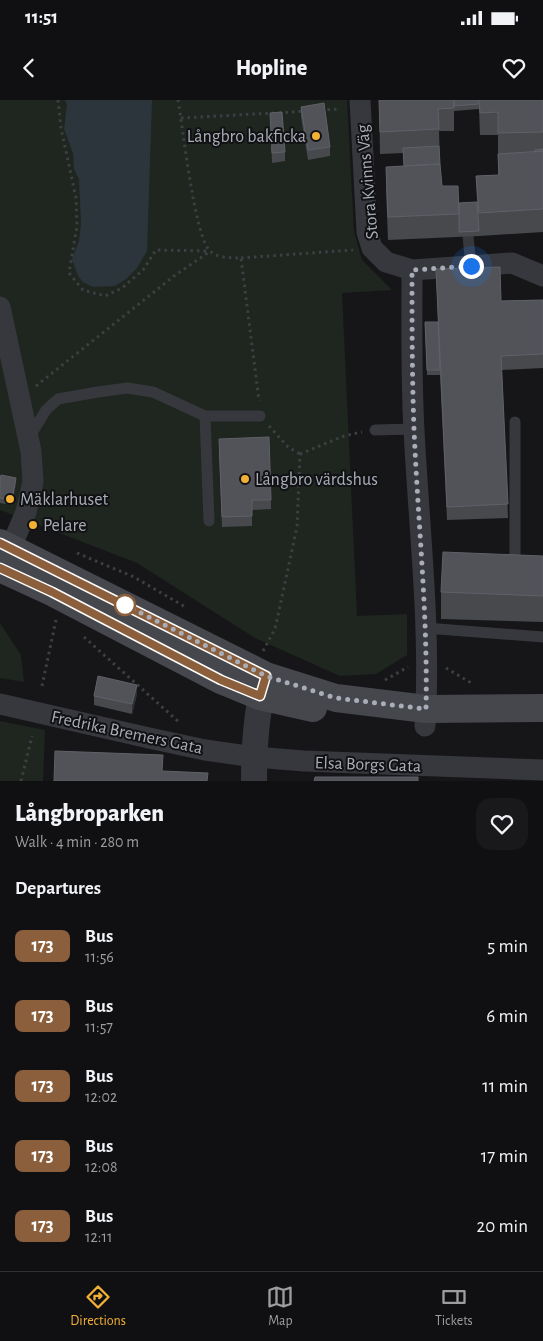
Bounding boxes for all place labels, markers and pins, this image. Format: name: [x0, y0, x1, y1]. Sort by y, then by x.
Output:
place label: Långbro bakficka: [187, 128, 306, 146]
marker: Långbro bakficka: [310, 130, 322, 142]
place label: Långbro värdshus: [255, 471, 378, 489]
marker: Långbro värdshus: [239, 473, 251, 485]
place label: Mäklarhuset: [20, 491, 108, 509]
marker: Mäklarhuset: [4, 493, 16, 505]
place label: Pelare: [43, 517, 87, 535]
marker: Pelare: [27, 519, 39, 531]
unlabelled marker: [114, 594, 136, 616]

